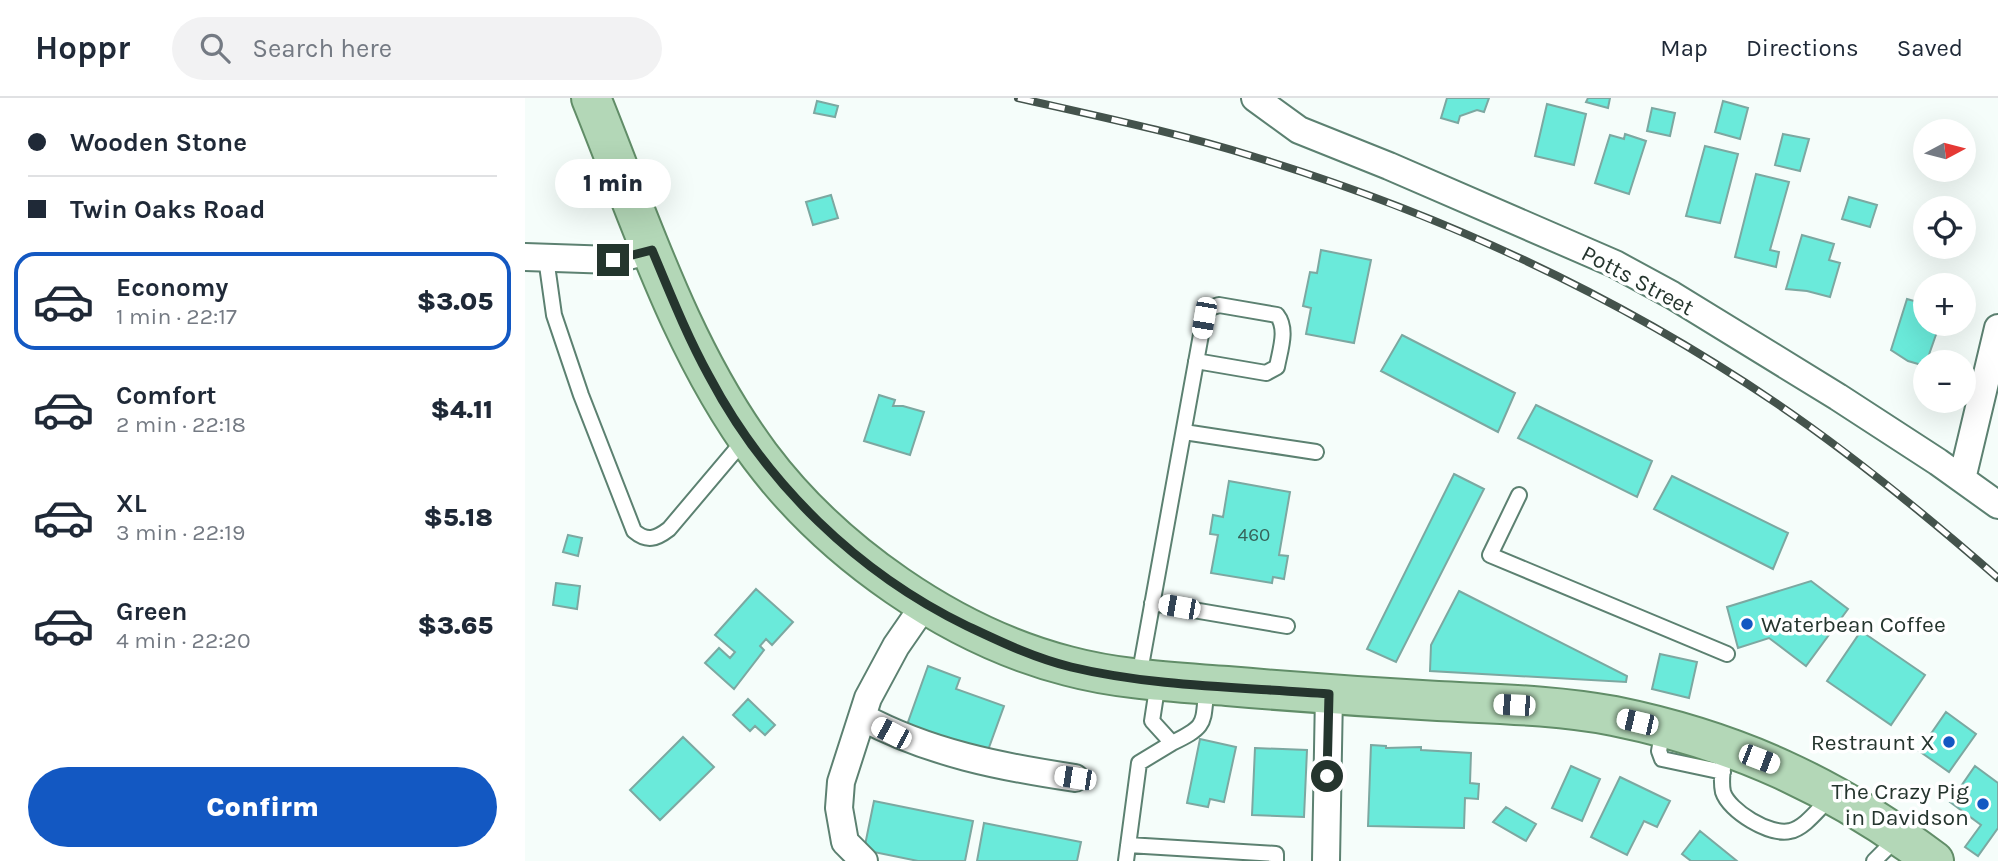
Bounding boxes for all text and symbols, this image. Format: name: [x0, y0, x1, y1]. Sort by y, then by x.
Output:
search box: [172, 17, 662, 80]
text: Hoppr: [35, 29, 130, 67]
icon: search: [196, 29, 234, 67]
text: Search here: [252, 33, 392, 64]
text: Map: [1660, 34, 1708, 62]
text: Directions: [1746, 34, 1859, 62]
text: Saved: [1897, 34, 1963, 62]
north arrow: [1913, 119, 1976, 182]
map controls: [1913, 119, 1976, 413]
text: Wooden Stone: [70, 127, 247, 158]
callout: 1 min: [555, 158, 671, 208]
text: 1 min: [583, 170, 643, 197]
text: Twin Oaks Road: [70, 194, 265, 225]
button: locate: [1913, 196, 1976, 259]
street label: Potts Street: [1577, 240, 1699, 321]
route end: [597, 244, 629, 276]
icon: car: [32, 270, 95, 333]
text: Economy: [116, 272, 228, 303]
button: +: [1913, 273, 1976, 336]
text: $3.05: [417, 286, 493, 317]
car: [1191, 295, 1218, 341]
text: 1 min · 22:17: [116, 303, 237, 330]
button: −: [1913, 350, 1976, 413]
icon: car: [32, 378, 95, 441]
text: Comfort: [116, 380, 217, 411]
text: $4.11: [430, 394, 493, 425]
text: 2 min · 22:18: [116, 411, 246, 438]
icon: car: [32, 486, 95, 549]
text: XL: [116, 488, 147, 519]
text: $5.18: [424, 502, 493, 533]
text: 3 min · 22:19: [116, 519, 245, 546]
house number: 460: [1238, 524, 1270, 546]
car: [1157, 593, 1202, 621]
icon: car: [32, 594, 95, 657]
text: Green: [116, 596, 188, 627]
text: $3.65: [418, 610, 493, 641]
place label: Waterbean Coffee: [1761, 611, 1946, 638]
marker: Waterbean Coffee: [1739, 616, 1755, 632]
text: 4 min · 22:20: [116, 627, 251, 654]
car: [1493, 693, 1536, 717]
car: [1615, 707, 1660, 737]
car: [868, 714, 915, 752]
place label: Restraunt X: [1811, 729, 1935, 756]
marker: Restraunt X: [1941, 734, 1957, 750]
car: [1736, 742, 1783, 776]
route start: [1311, 760, 1343, 792]
car: [1053, 764, 1098, 792]
button: Confirm: [28, 767, 497, 847]
place label: The Crazy Pig in Davidson: [1832, 778, 1969, 831]
marker: The Crazy Pig in Davidson: [1975, 796, 1991, 812]

